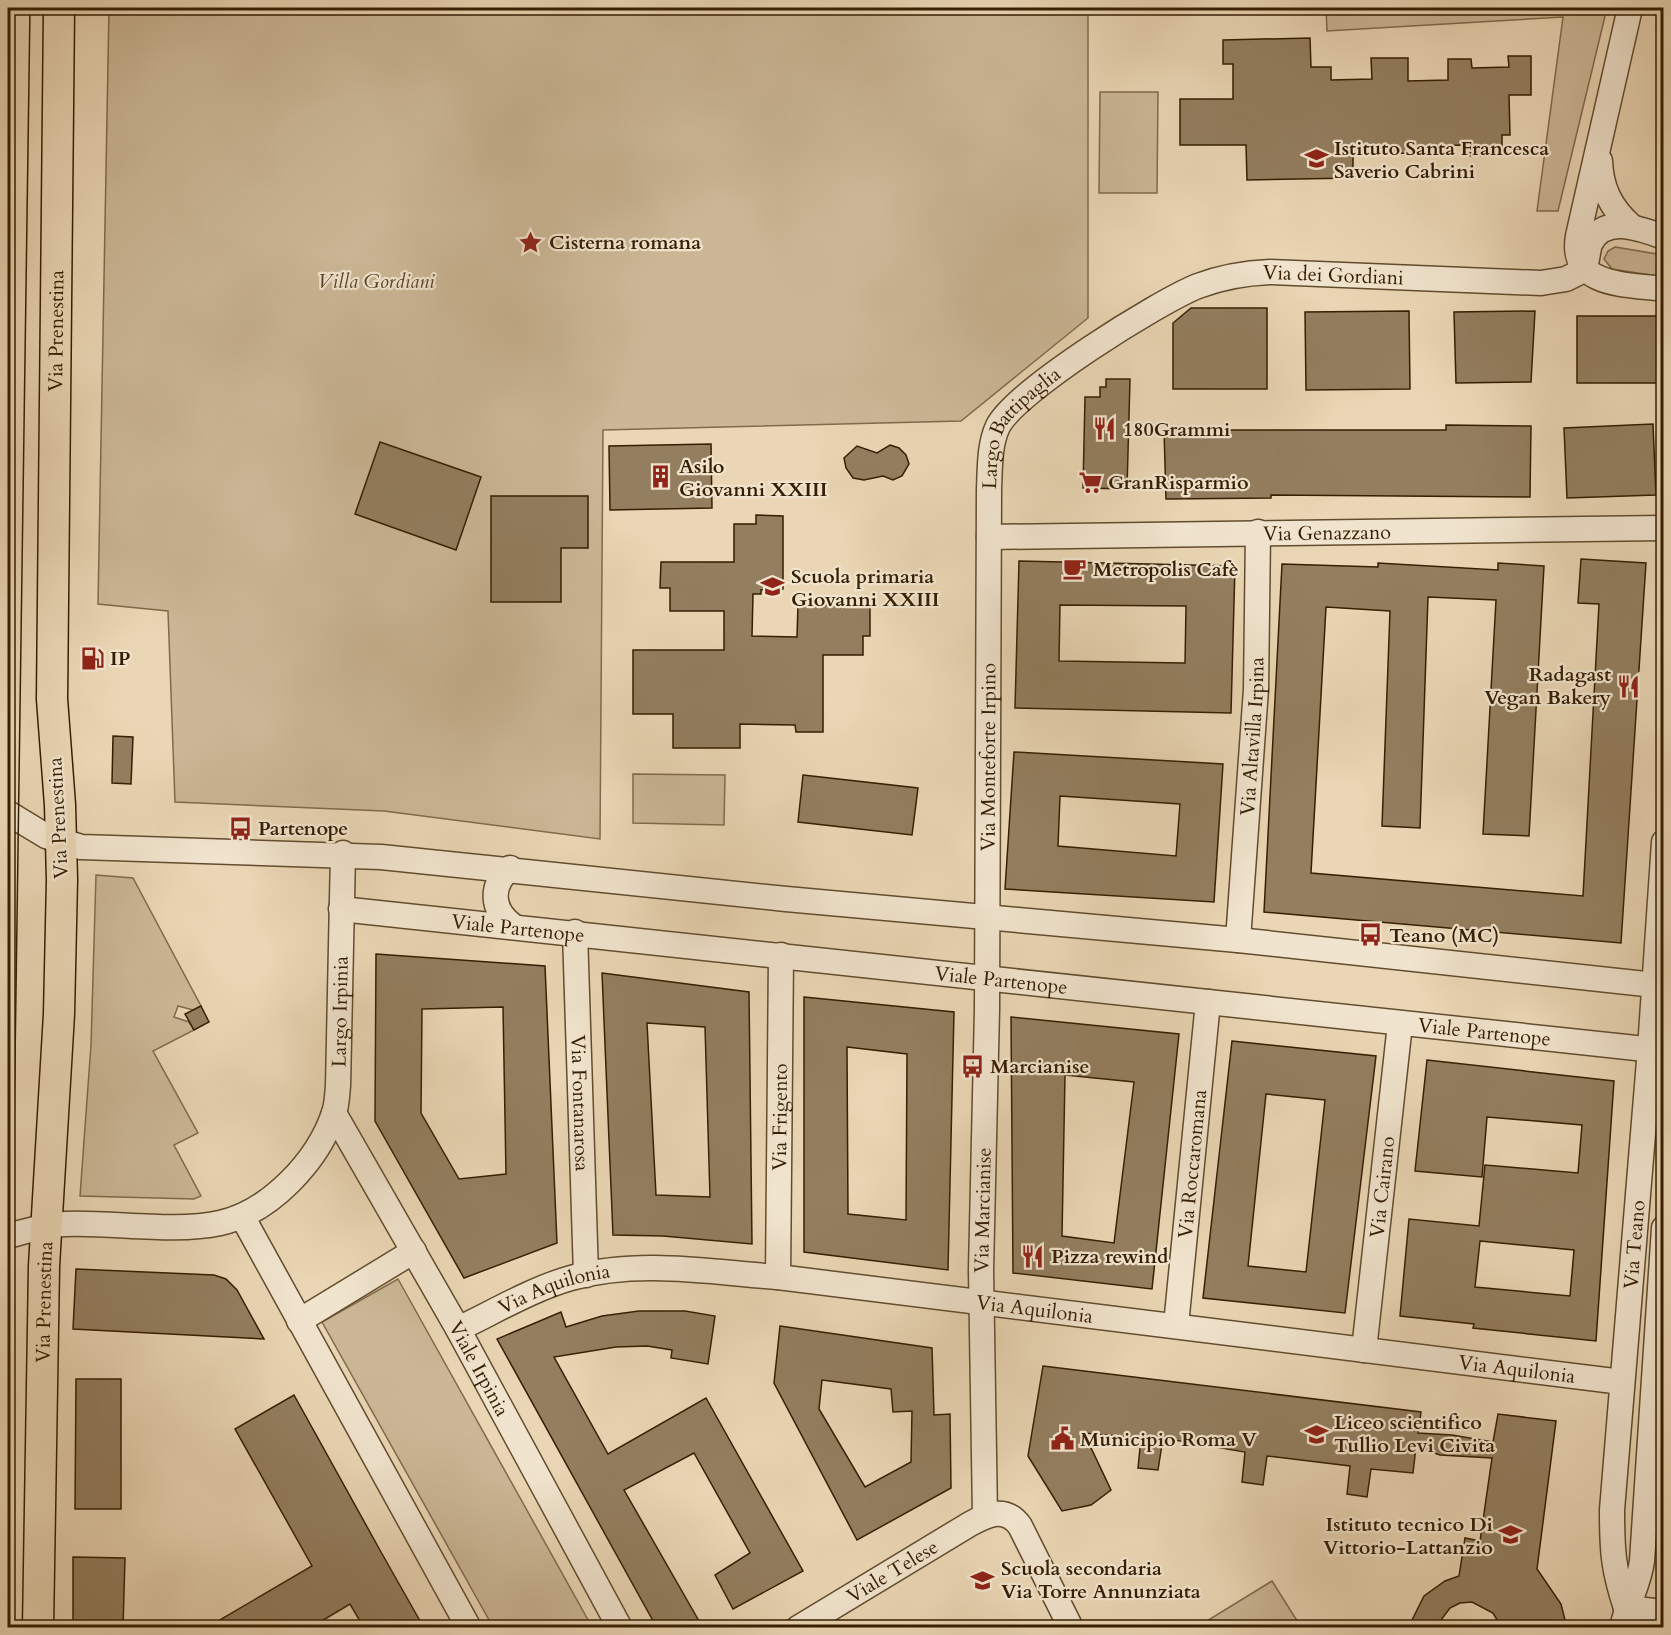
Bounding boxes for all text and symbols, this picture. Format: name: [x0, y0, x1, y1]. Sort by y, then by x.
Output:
place label: Istituto Santa Francesca Saverio Cabrini: [1334, 135, 1549, 185]
school or university icon: Istituto Santa Francesca Saverio Cabrini: [1303, 146, 1329, 172]
place icon: Cisterna romana: [518, 229, 544, 255]
place label: Cisterna romana: [549, 229, 701, 256]
street label: Via dei Gordiani: [1262, 258, 1405, 291]
park label: Villa Gordiani: [318, 268, 435, 295]
street label: Via Prenestina: [42, 270, 70, 392]
street label: Largo Battipaglia: [976, 360, 1066, 490]
restaurant icon: 180Grammi: [1092, 416, 1118, 442]
place label: 180Grammi: [1123, 416, 1230, 443]
place label: Asilo Giovanni XXIII: [679, 453, 827, 503]
building icon: Asilo Giovanni XXIII: [648, 464, 674, 490]
supermarket icon: GranRisparmio: [1077, 469, 1103, 495]
place label: GranRisparmio: [1108, 469, 1249, 496]
street label: Via Genazzano: [1263, 518, 1391, 547]
cafe icon: Metropolis Cafè: [1062, 556, 1088, 582]
place label: Metropolis Cafè: [1093, 556, 1239, 583]
place label: Scuola primaria Giovanni XXIII: [791, 563, 939, 613]
school or university icon: Scuola primaria Giovanni XXIII: [760, 574, 786, 600]
fuel station icon: IP: [79, 645, 105, 671]
place label: IP: [110, 645, 130, 672]
street label: Via Altavilla Irpina: [1233, 657, 1270, 817]
place label: Radagast Vegan Bakery: [1484, 661, 1612, 711]
street label: Via Monteforte Irpino: [974, 663, 1002, 851]
restaurant icon: Radagast Vegan Bakery: [1616, 673, 1642, 699]
street label: Via Prenestina: [41, 756, 75, 879]
bus stop icon: Partenope: [227, 815, 253, 841]
place label: Partenope: [258, 815, 348, 842]
street label: Viale Partenope: [450, 907, 586, 949]
bus stop icon: Teano (MC): [1358, 922, 1384, 948]
place label: Teano (MC): [1389, 922, 1499, 949]
street label: Largo Irpinia: [325, 955, 354, 1068]
street label: Viale Partenope: [933, 959, 1069, 1000]
street label: Viale Partenope: [1417, 1011, 1552, 1052]
street label: Via Fontanarosa: [565, 1034, 596, 1172]
bus stop icon: Marcianise: [959, 1053, 985, 1079]
place label: Marcianise: [990, 1053, 1090, 1080]
street label: Via Frigento: [765, 1063, 793, 1171]
street label: Via Roccaromana: [1171, 1088, 1213, 1240]
street label: Via Cairano: [1363, 1135, 1401, 1239]
street label: Via Marcianise: [967, 1147, 997, 1273]
street label: Via Teano: [1617, 1199, 1651, 1290]
street label: Via Prenestina: [29, 1240, 59, 1363]
restaurant icon: Pizza rewind: [1020, 1243, 1046, 1269]
place label: Pizza rewind: [1051, 1243, 1169, 1270]
street label: Via Aquilonia: [493, 1257, 612, 1320]
street label: Via Aquilonia: [975, 1288, 1095, 1330]
street label: Viale Irpinia: [443, 1316, 516, 1421]
street label: Via Aquilonia: [1457, 1348, 1577, 1390]
place label: Liceo scientifico Tullio Levi Civita: [1334, 1409, 1495, 1459]
school or university icon: Liceo scientifico Tullio Levi Civita: [1303, 1421, 1329, 1447]
public building icon: Municipio Roma V: [1049, 1426, 1075, 1452]
place label: Municipio Roma V: [1080, 1426, 1257, 1453]
place label: Istituto tecnico Di Vittorio-Lattanzio: [1323, 1511, 1493, 1561]
school or university icon: Istituto tecnico Di Vittorio-Lattanzio: [1498, 1522, 1524, 1548]
street label: Viale Telese: [841, 1533, 943, 1609]
place label: Scuola secondaria Via Torre Annunziata: [1001, 1555, 1201, 1605]
school or university icon: Scuola secondaria Via Torre Annunziata: [970, 1567, 996, 1593]

